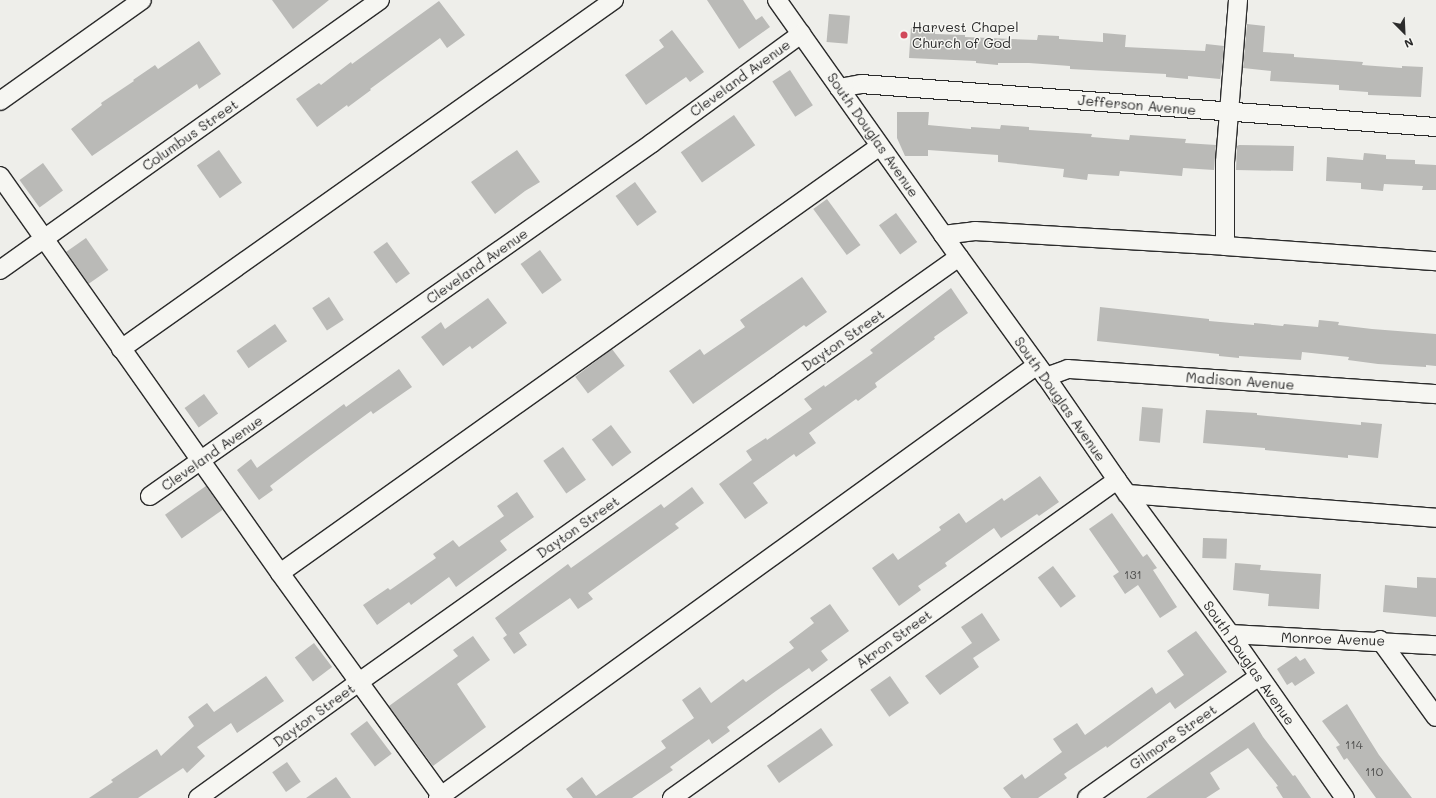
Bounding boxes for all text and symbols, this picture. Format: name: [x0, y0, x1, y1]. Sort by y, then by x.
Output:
north arrow: [1384, 12, 1424, 52]
place label: Harvest Chapel Church of God: [912, 19, 1019, 52]
marker: Harvest Chapel Church of God: [899, 30, 909, 40]
text: N: [1402, 35, 1416, 52]
street label: Cleveland Avenue: [687, 36, 793, 120]
street label: South Douglas Avenue: [824, 70, 922, 200]
street label: Jefferson Avenue: [1077, 91, 1197, 119]
street label: Columbus Street: [139, 96, 241, 174]
street label: Cleveland Avenue: [423, 225, 531, 307]
street label: Dayton Street: [798, 305, 888, 375]
street label: South Douglas Avenue: [1011, 334, 1109, 464]
street label: Madison Avenue: [1185, 369, 1295, 393]
street label: Cleveland Avenue: [158, 412, 266, 494]
street label: Dayton Street: [533, 492, 623, 562]
house number: 131: [1124, 568, 1142, 582]
street label: South Douglas Avenue: [1200, 598, 1298, 728]
street label: Akron Street: [853, 606, 935, 672]
street label: Monroe Avenue: [1281, 629, 1385, 649]
street label: Dayton Street: [270, 680, 358, 750]
street label: Gilmore Street: [1126, 701, 1220, 773]
house number: 114: [1345, 738, 1363, 752]
house number: 110: [1365, 765, 1383, 779]

